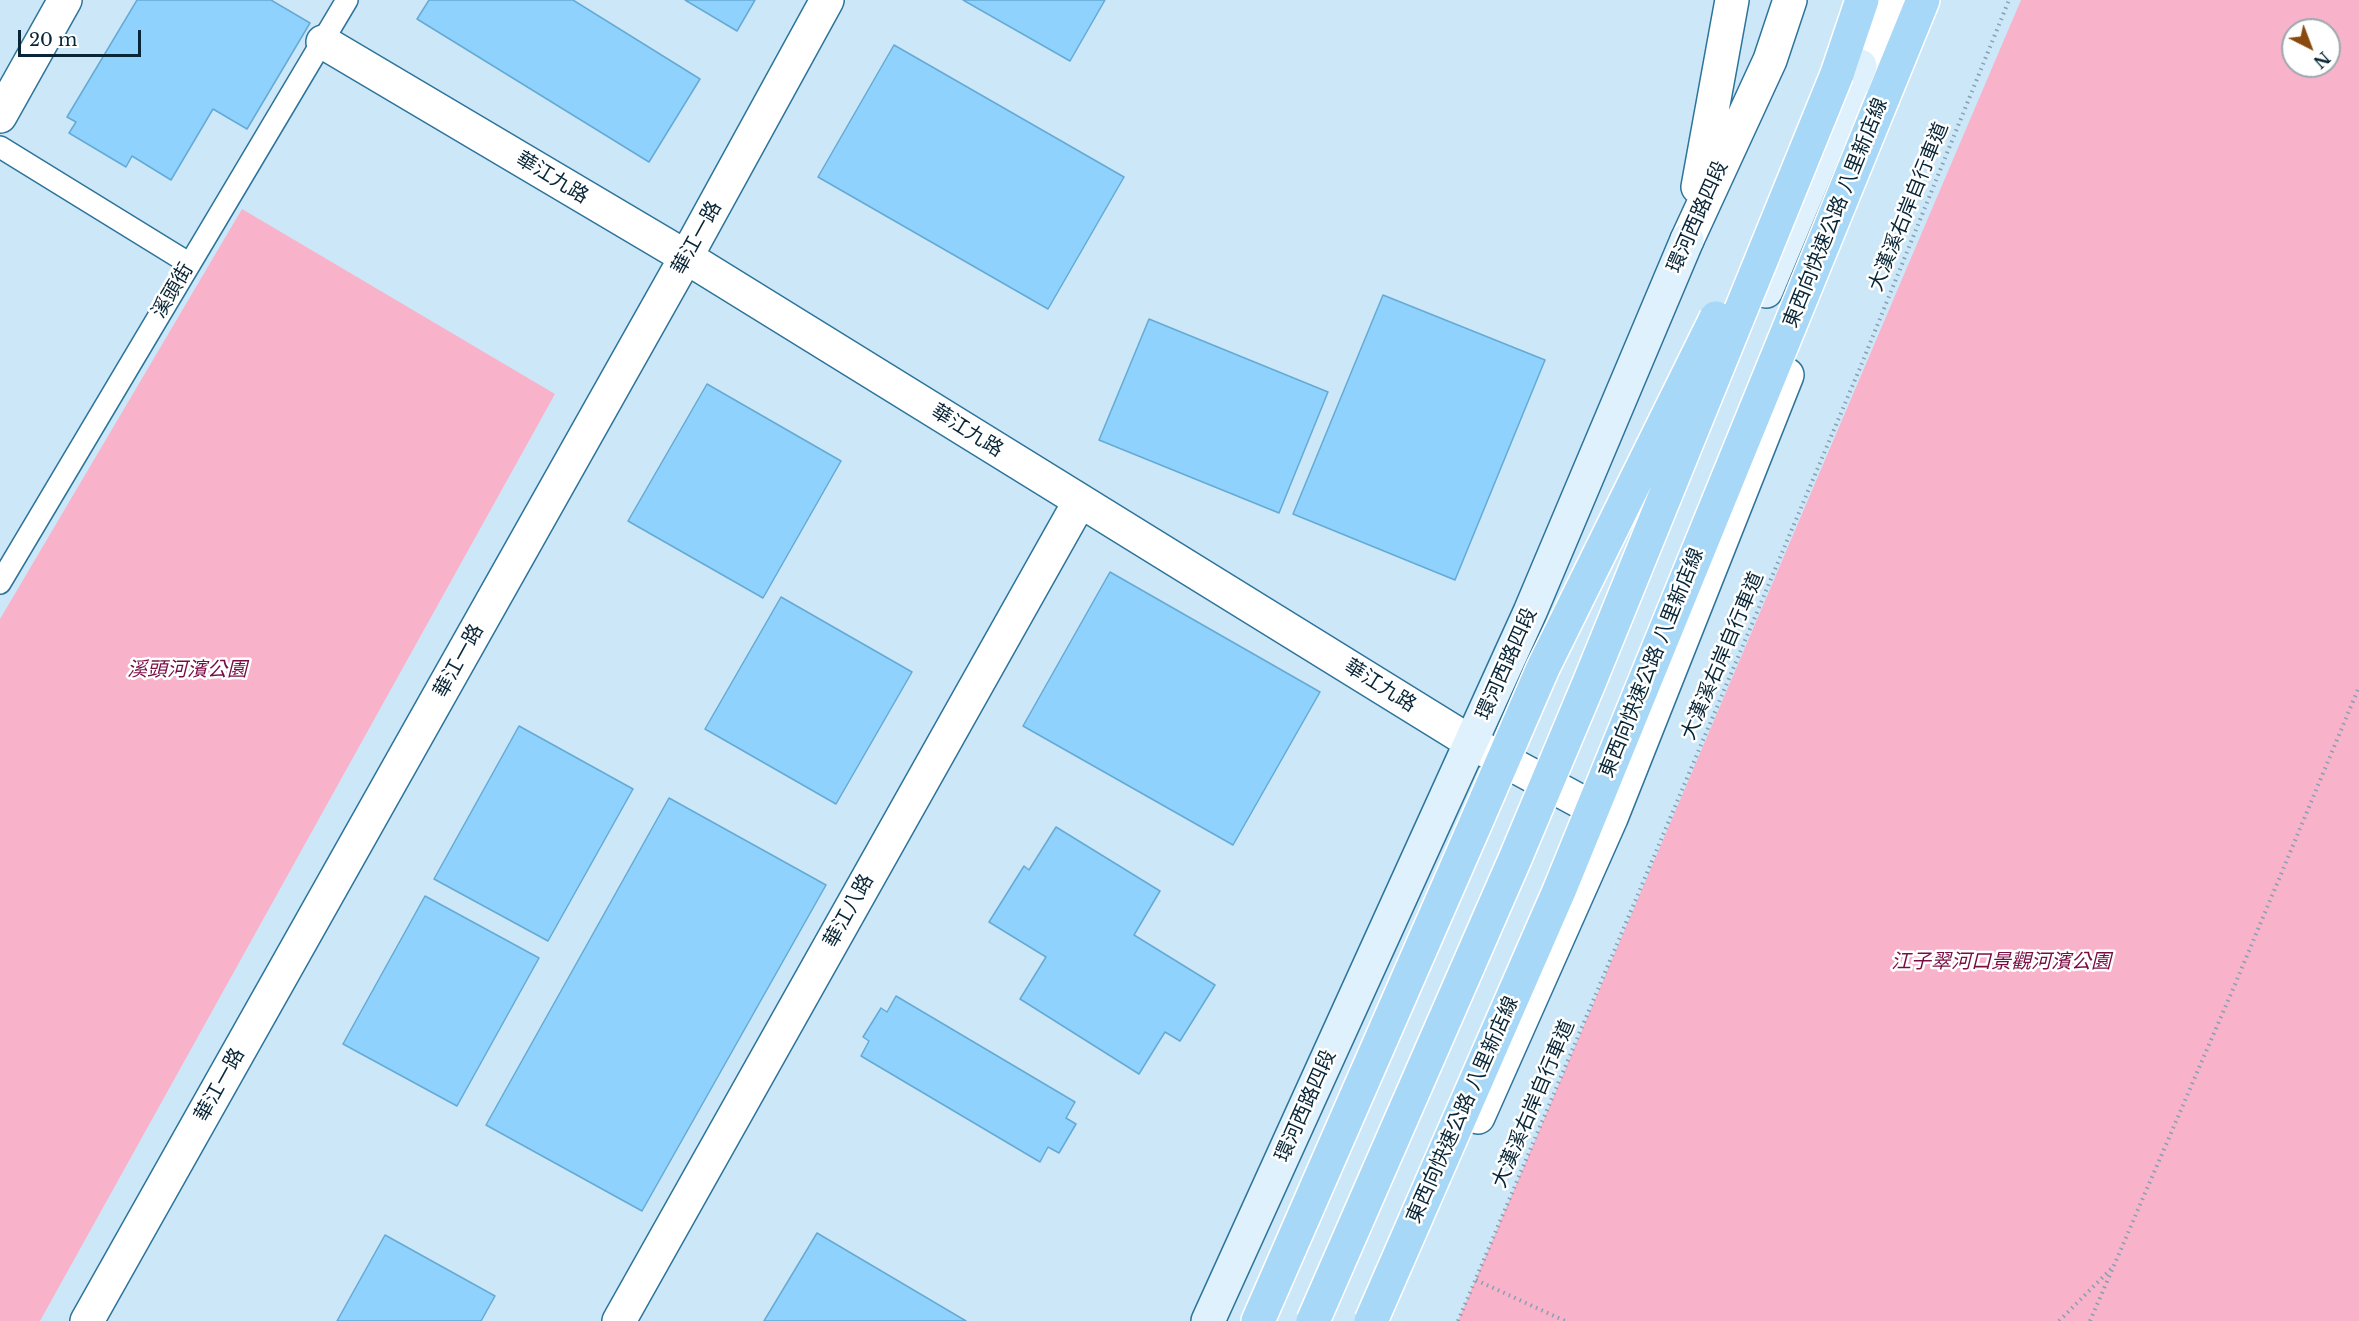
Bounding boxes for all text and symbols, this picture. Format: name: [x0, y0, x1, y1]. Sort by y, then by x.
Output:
scale bar: [21, 18, 144, 56]
north arrow: [2281, 18, 2341, 78]
text: 20 m: [29, 29, 77, 51]
text: N: [2309, 47, 2334, 72]
street label: 東西向快速公路 八里新店線: [1779, 95, 1893, 331]
street label: 大漢溪右岸自行車道: [1864, 119, 1954, 295]
street label: 華江九路: [512, 147, 592, 209]
street label: 環河西路四段: [1663, 157, 1733, 277]
street label: 華江一路: [667, 197, 727, 279]
street label: 溪頭街: [147, 259, 199, 323]
street label: 華江九路: [927, 400, 1007, 462]
street label: 東西向快速公路 八里新店線: [1595, 545, 1709, 781]
street label: 大漢溪右岸自行車道: [1677, 568, 1769, 744]
street label: 環河西路四段: [1472, 604, 1542, 724]
street label: 華江一路: [429, 620, 489, 702]
street label: 華江九路: [1340, 655, 1420, 717]
park label: 溪頭河濱公園: [127, 658, 247, 682]
street label: 華江八路: [819, 870, 879, 952]
park label: 江子翠河口景觀河濱公園: [1891, 950, 2111, 974]
street label: 東西向快速公路 八里新店線: [1402, 993, 1524, 1227]
street label: 大漢溪右岸自行車道: [1488, 1016, 1580, 1192]
street label: 華江一路: [190, 1044, 250, 1126]
street label: 環河西路四段: [1271, 1046, 1341, 1166]

